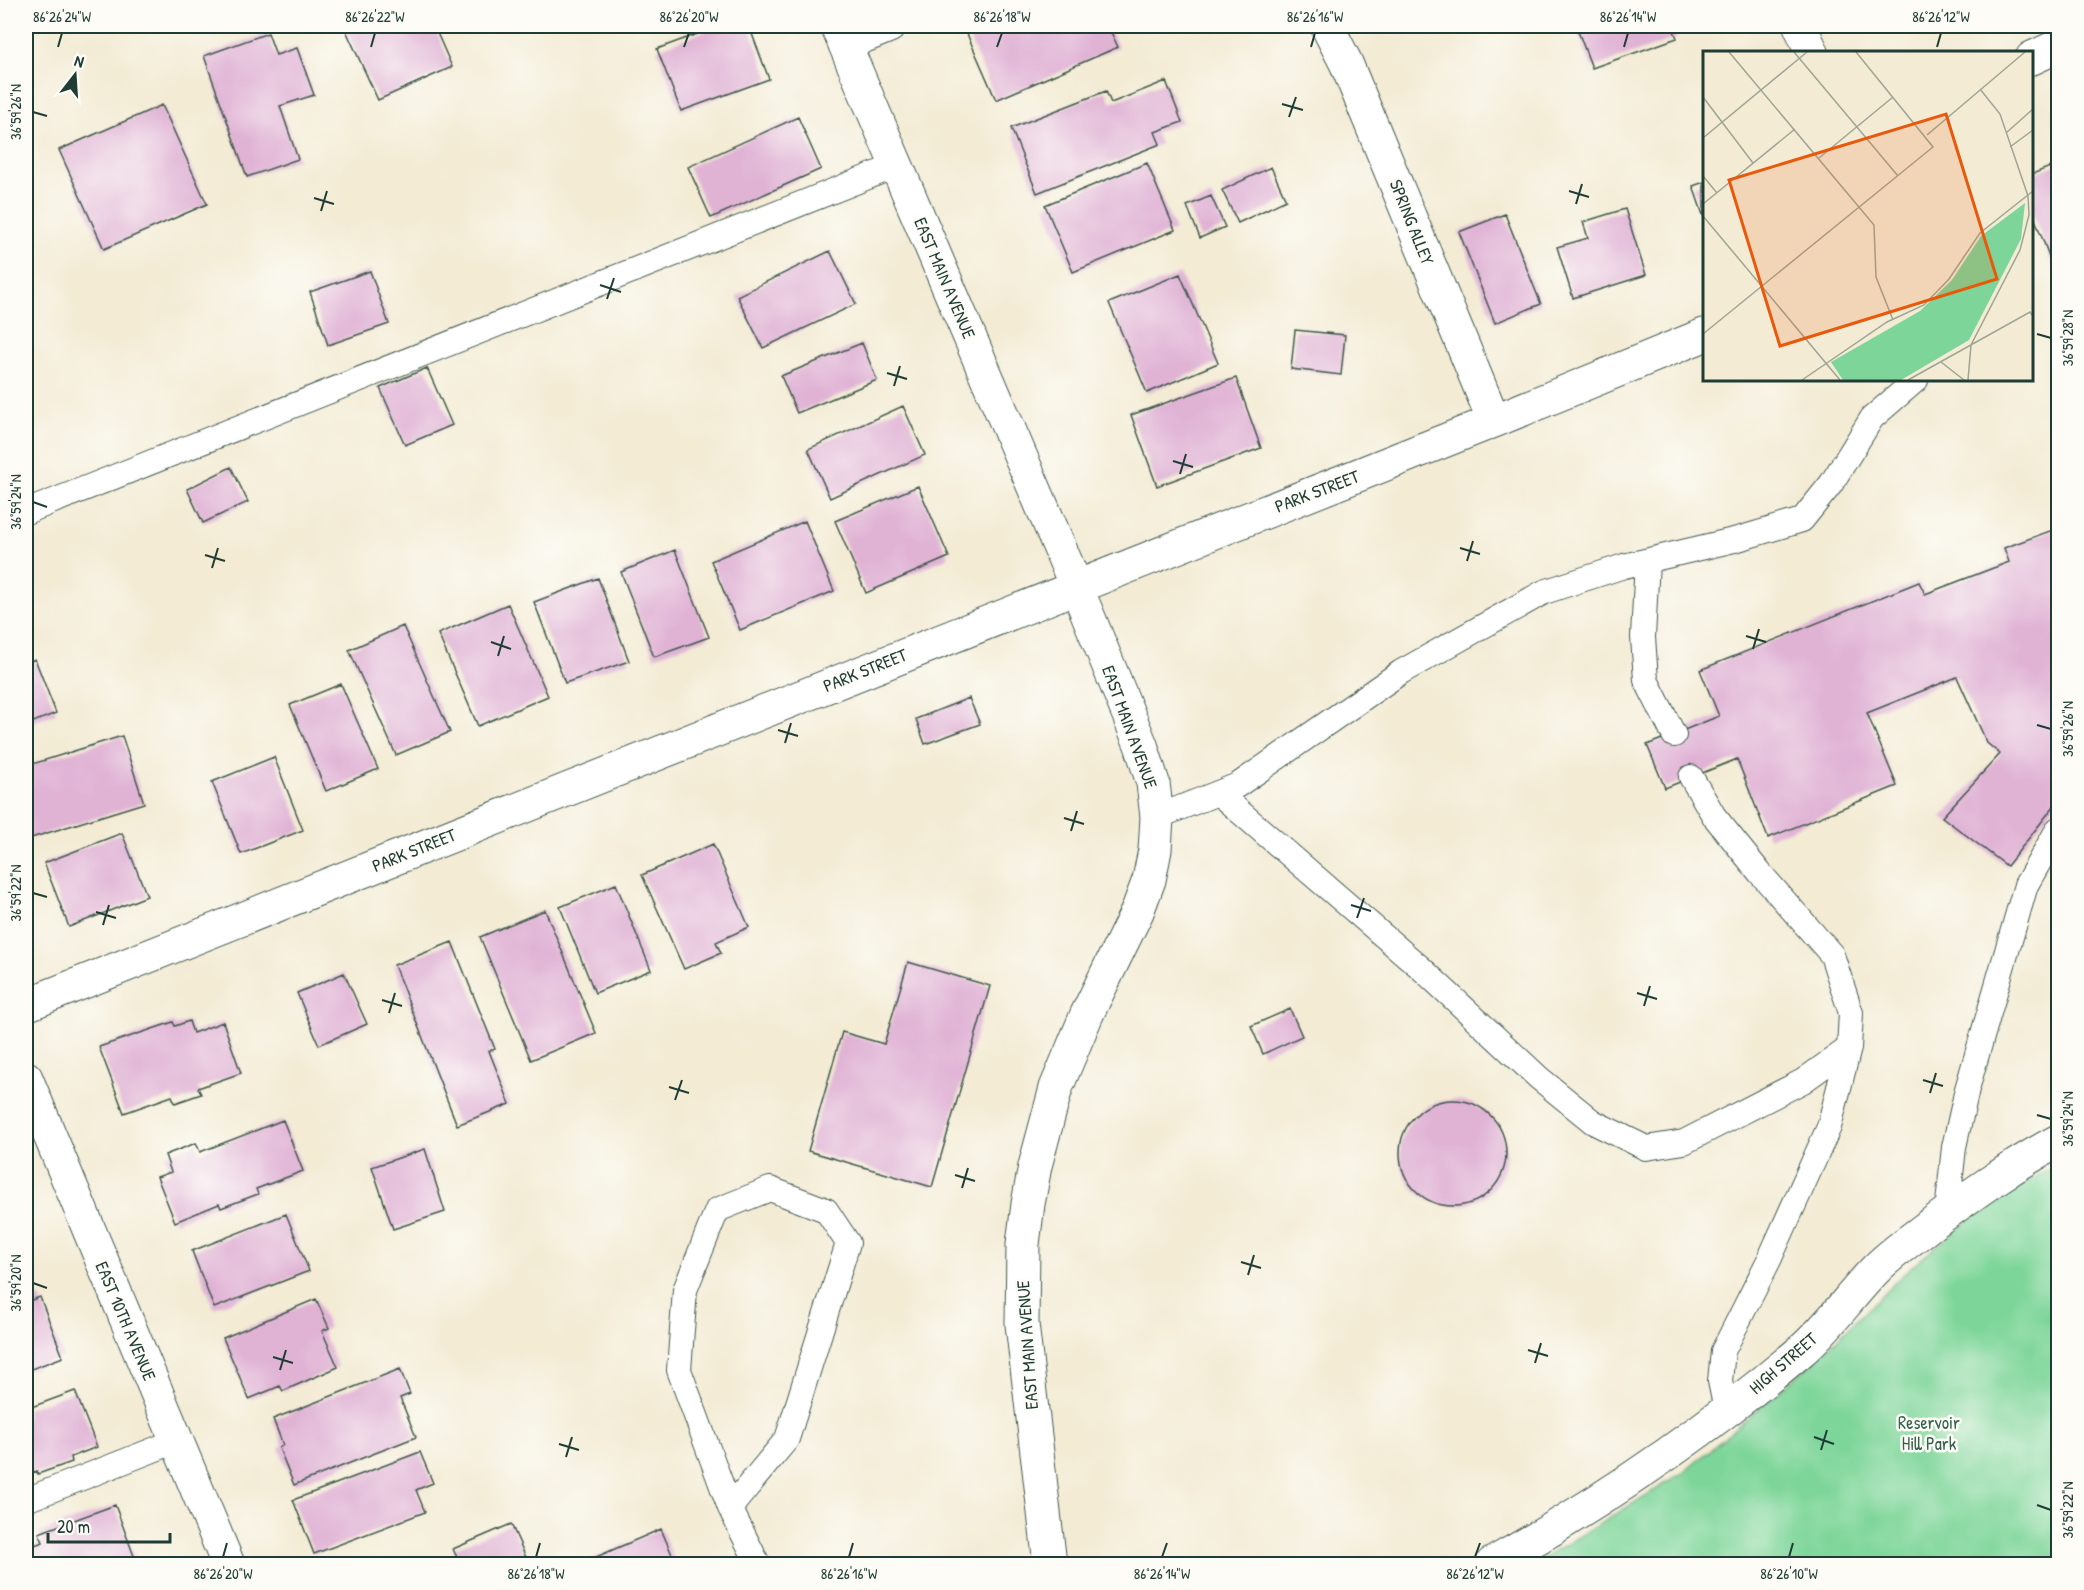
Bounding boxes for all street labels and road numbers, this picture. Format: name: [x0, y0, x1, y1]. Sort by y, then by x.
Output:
street label: SPRING ALLEY: [1384, 176, 1440, 268]
street label: EAST MAIN AVENUE: [908, 214, 982, 342]
street label: PARK STREET: [1271, 463, 1363, 519]
street label: PARK STREET: [819, 642, 911, 698]
street label: EAST MAIN AVENUE: [1096, 662, 1164, 792]
street label: PARK STREET: [368, 822, 460, 878]
street label: EAST 10TH AVENUE: [90, 1257, 162, 1385]
street label: EAST MAIN AVENUE: [1010, 1280, 1044, 1410]
street label: HIGH STREET: [1743, 1326, 1823, 1400]

